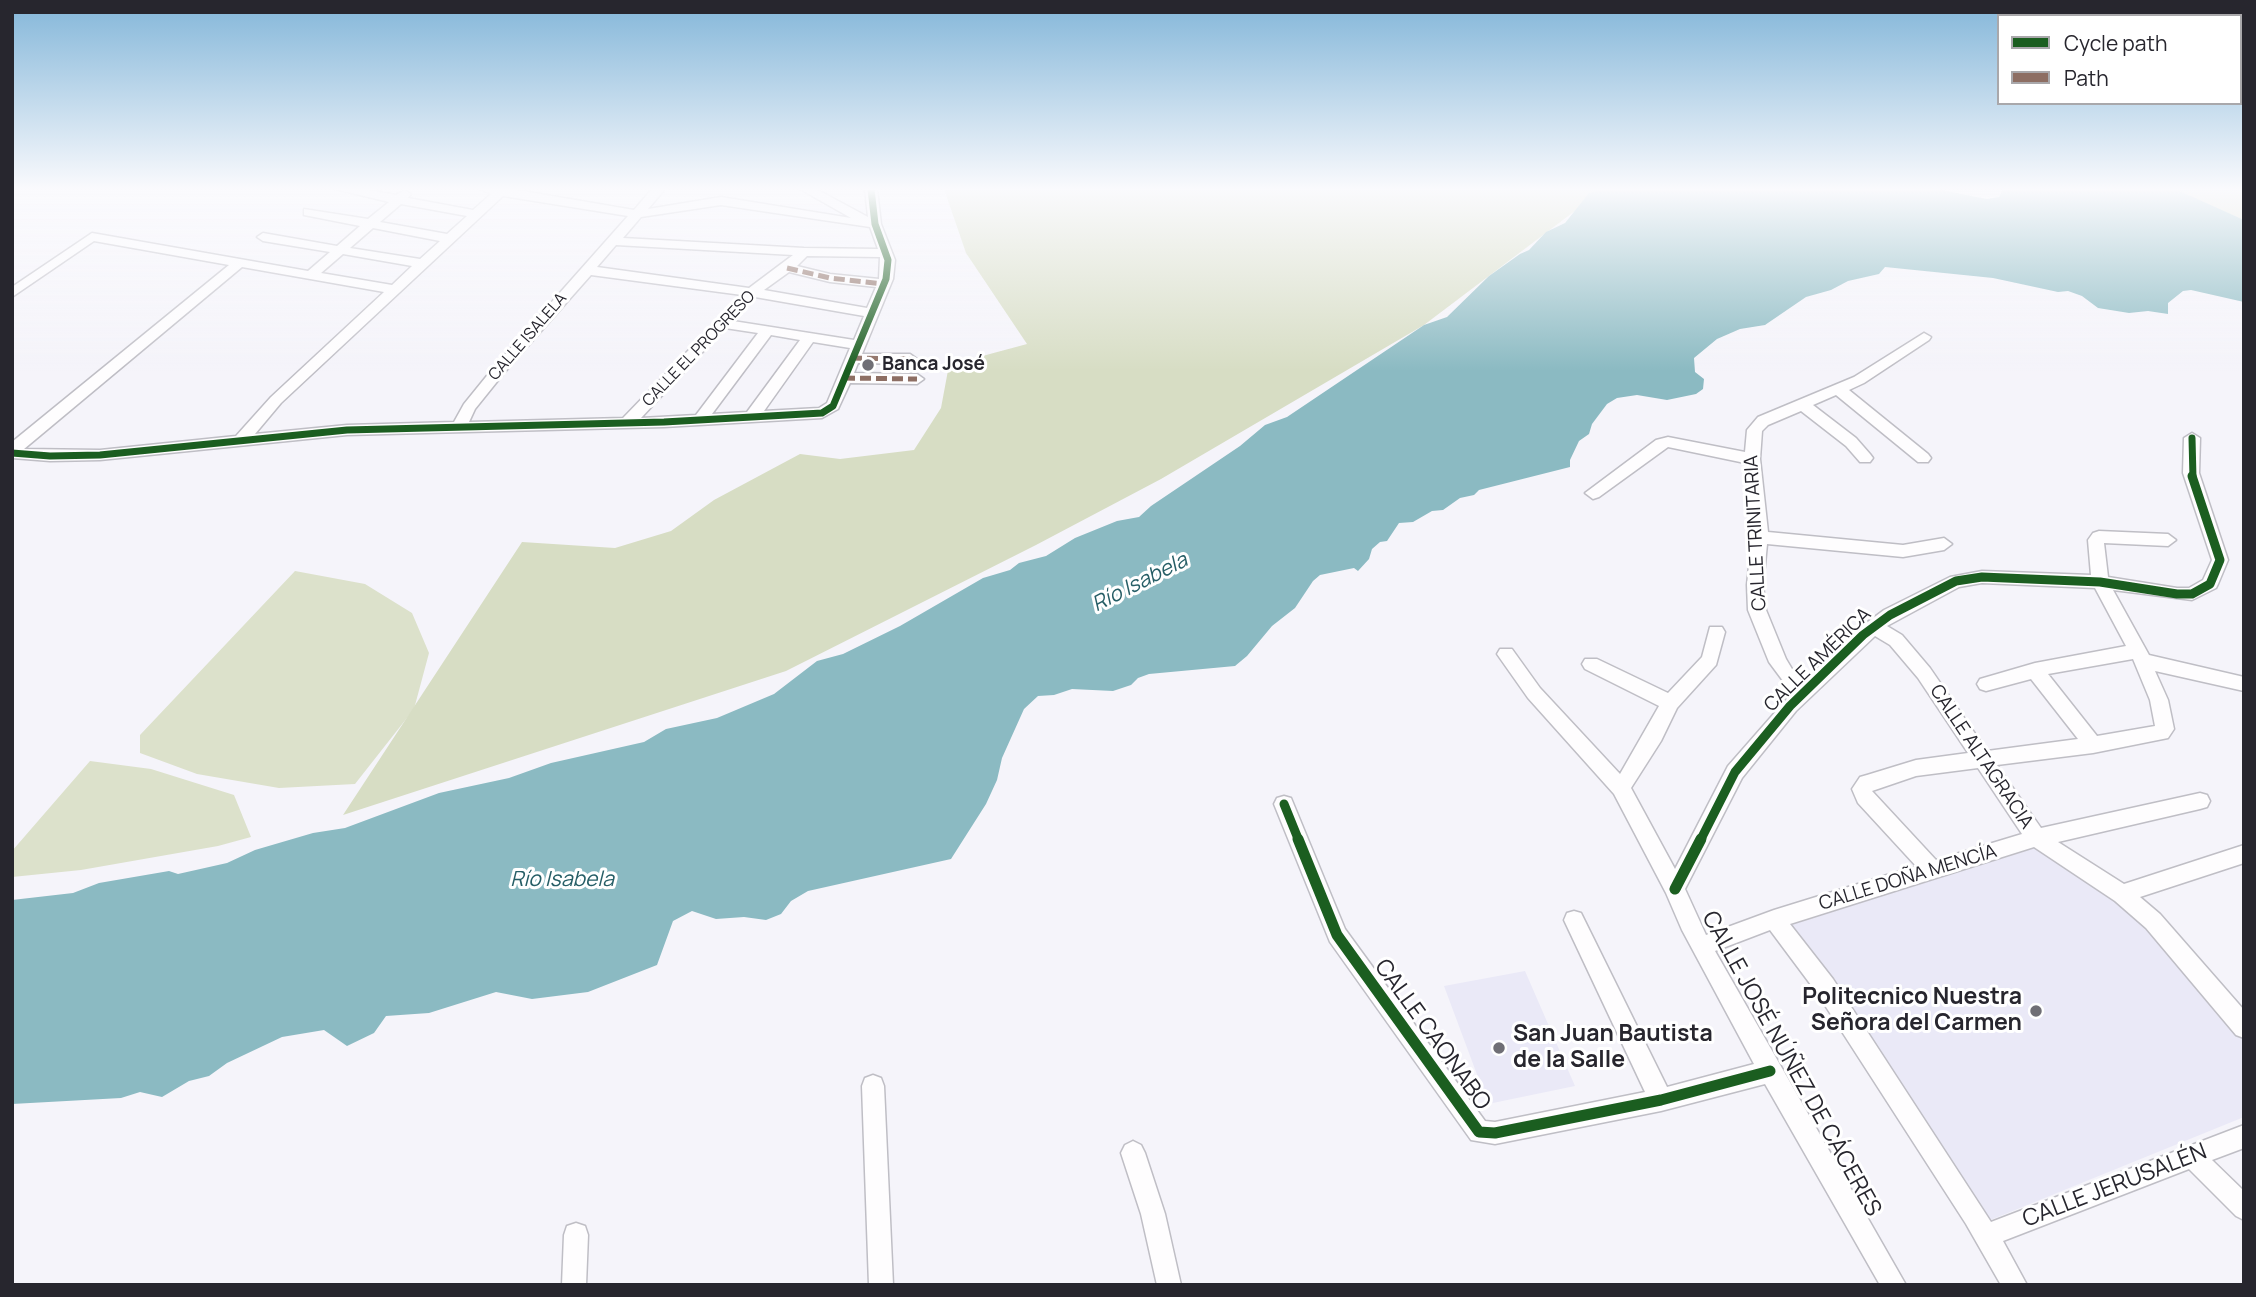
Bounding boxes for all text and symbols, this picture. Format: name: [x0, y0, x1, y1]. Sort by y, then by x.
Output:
legend: [1997, 14, 2242, 105]
text: Cycle path: [2064, 29, 2167, 57]
text: Path: [2064, 64, 2109, 92]
street label: CALLE EL PROGRESO: [639, 287, 759, 411]
street label: CALLE ISALELA: [485, 289, 571, 385]
place label: Banca José: [882, 354, 985, 376]
marker: Banca José: [860, 357, 876, 373]
street label: CALLE TRINITARIA: [1741, 455, 1771, 611]
water label: Río Isabela: [1088, 548, 1192, 618]
street label: CALLE AMÉRICA: [1760, 603, 1876, 717]
street label: CALLE ALTAGRACIA: [1924, 681, 2038, 833]
street label: CALLE DOÑA MENCÍA: [1816, 840, 2000, 916]
water label: Río Isabela: [510, 867, 614, 893]
street label: CALLE JOSÉ NÚÑEZ DE CÁCERES: [1695, 907, 1887, 1221]
street label: CALLE CAONABO: [1368, 954, 1496, 1116]
place label: Politecnico Nuestra Señora del Carmen: [1802, 984, 2022, 1038]
marker: Politecnico Nuestra Señora del Carmen: [2028, 1003, 2044, 1019]
place label: San Juan Bautista de la Salle: [1513, 1021, 1713, 1075]
marker: San Juan Bautista de la Salle: [1491, 1040, 1507, 1056]
street label: CALLE JERUSALÉN: [2019, 1138, 2211, 1234]

